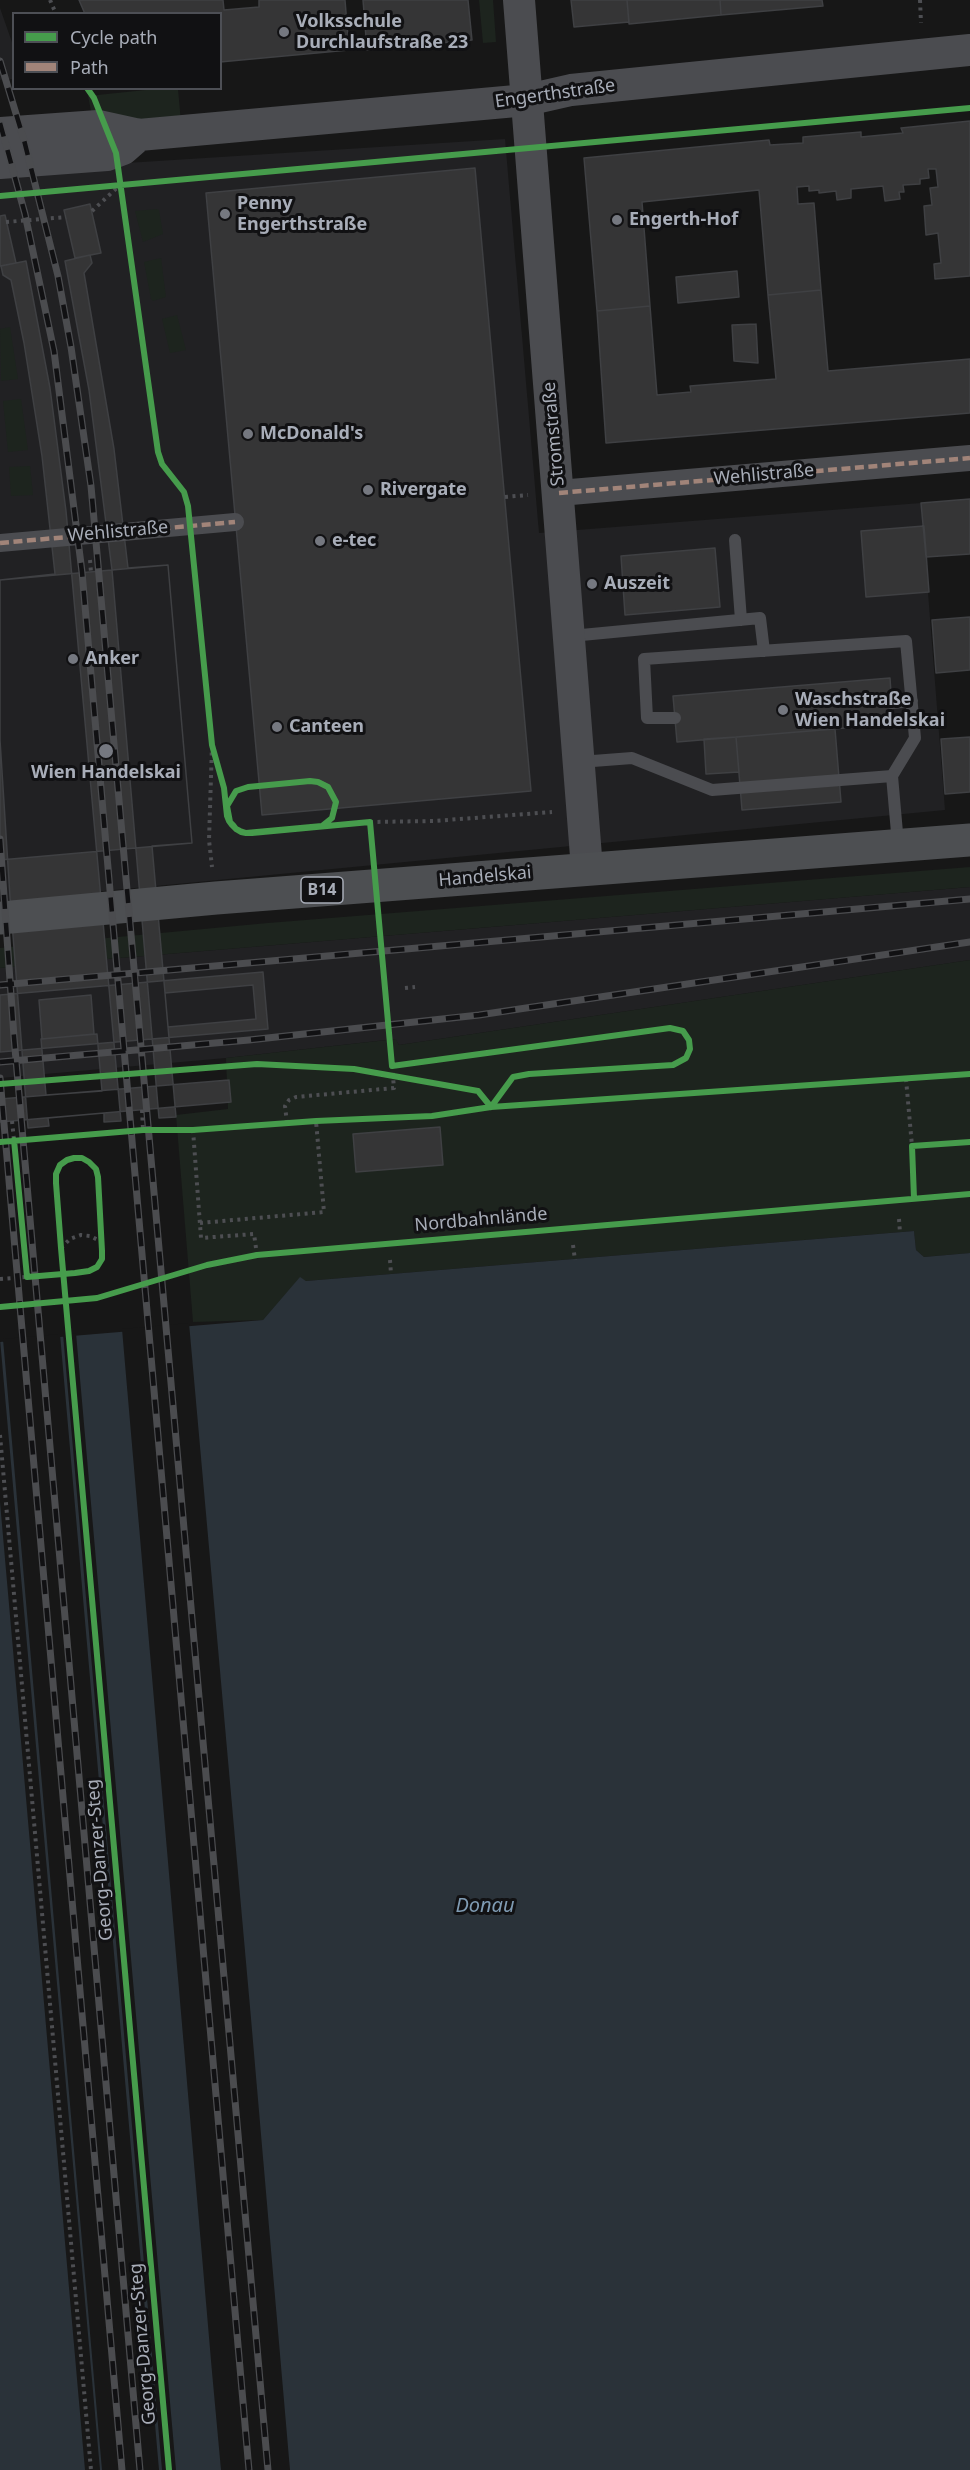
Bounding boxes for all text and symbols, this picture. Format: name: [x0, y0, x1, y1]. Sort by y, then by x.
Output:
place label: Volksschule Durchlaufstraße 23: [296, 11, 468, 54]
legend: [12, 12, 222, 90]
text: Cycle path: [70, 25, 157, 49]
marker: Volksschule Durchlaufstraße 23: [277, 25, 291, 39]
text: Path: [70, 55, 109, 79]
street label: Engerthstraße: [493, 75, 617, 113]
place label: Penny Engerthstraße: [237, 193, 367, 236]
marker: Penny Engerthstraße: [218, 207, 232, 221]
place label: Engerth-Hof: [629, 209, 738, 231]
marker: Engerth-Hof: [610, 213, 624, 227]
street label: Stromstraße: [539, 381, 569, 487]
place label: McDonald's: [260, 423, 363, 445]
marker: McDonald's: [241, 427, 255, 441]
street label: Wehlistraße: [713, 460, 815, 490]
place label: Rivergate: [380, 479, 467, 501]
marker: Rivergate: [361, 483, 375, 497]
street label: Wehlistraße: [67, 517, 169, 547]
place label: e-tec: [332, 530, 376, 552]
marker: e-tec: [313, 534, 327, 548]
place label: Auszeit: [604, 573, 670, 595]
marker: Auszeit: [585, 577, 599, 591]
place label: Anker: [85, 648, 139, 670]
marker: Anker: [66, 652, 80, 666]
place label: Waschstraße Wien Handelskai: [795, 689, 945, 732]
marker: Waschstraße Wien Handelskai: [776, 703, 790, 717]
place label: Canteen: [289, 716, 364, 738]
marker: Canteen: [270, 720, 284, 734]
marker: Wien Handelskai: [97, 742, 115, 760]
place label: Wien Handelskai: [31, 762, 181, 784]
street label: Handelskai: [438, 862, 532, 892]
road number: B14: [301, 877, 343, 903]
street label: Nordbahnlände: [414, 1203, 548, 1237]
street label: Georg-Danzer-Steg: [82, 1778, 118, 1942]
water label: Donau: [455, 1894, 515, 1918]
street label: Georg-Danzer-Steg: [125, 2262, 161, 2426]

